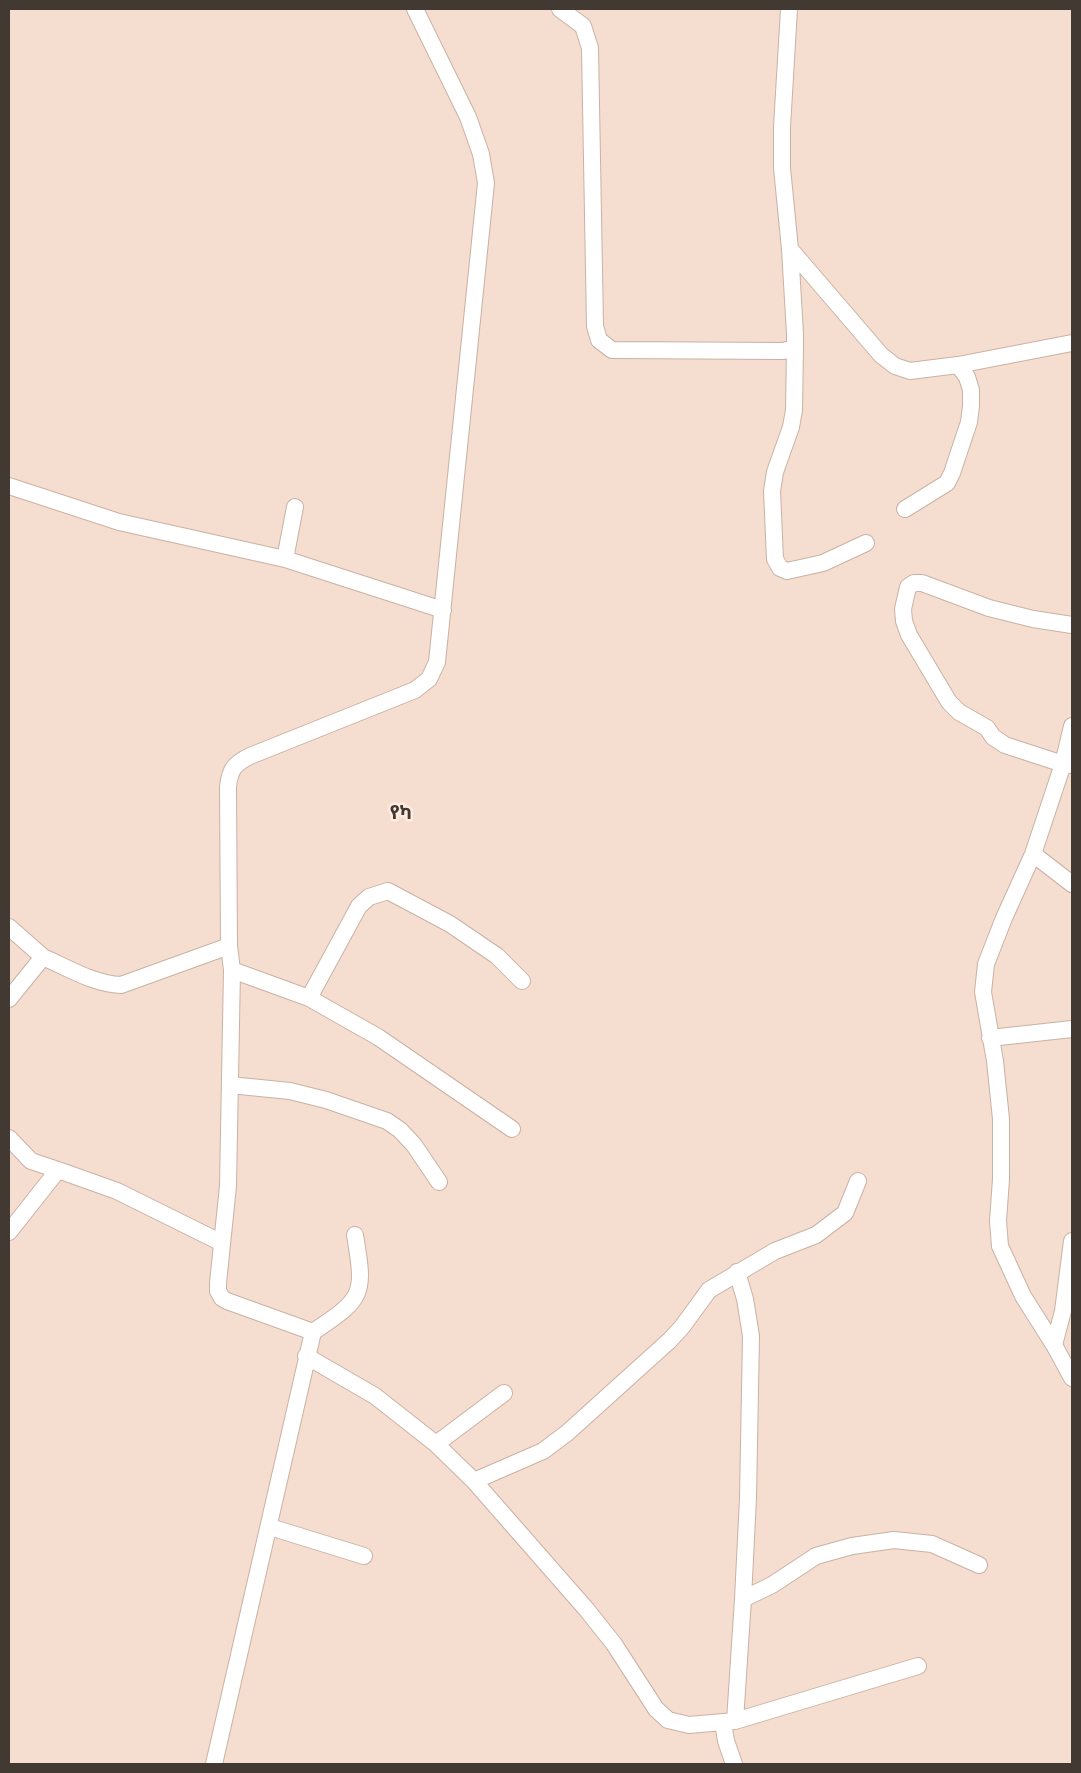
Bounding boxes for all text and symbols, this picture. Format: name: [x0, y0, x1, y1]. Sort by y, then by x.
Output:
district label: የካ: [390, 803, 412, 825]

